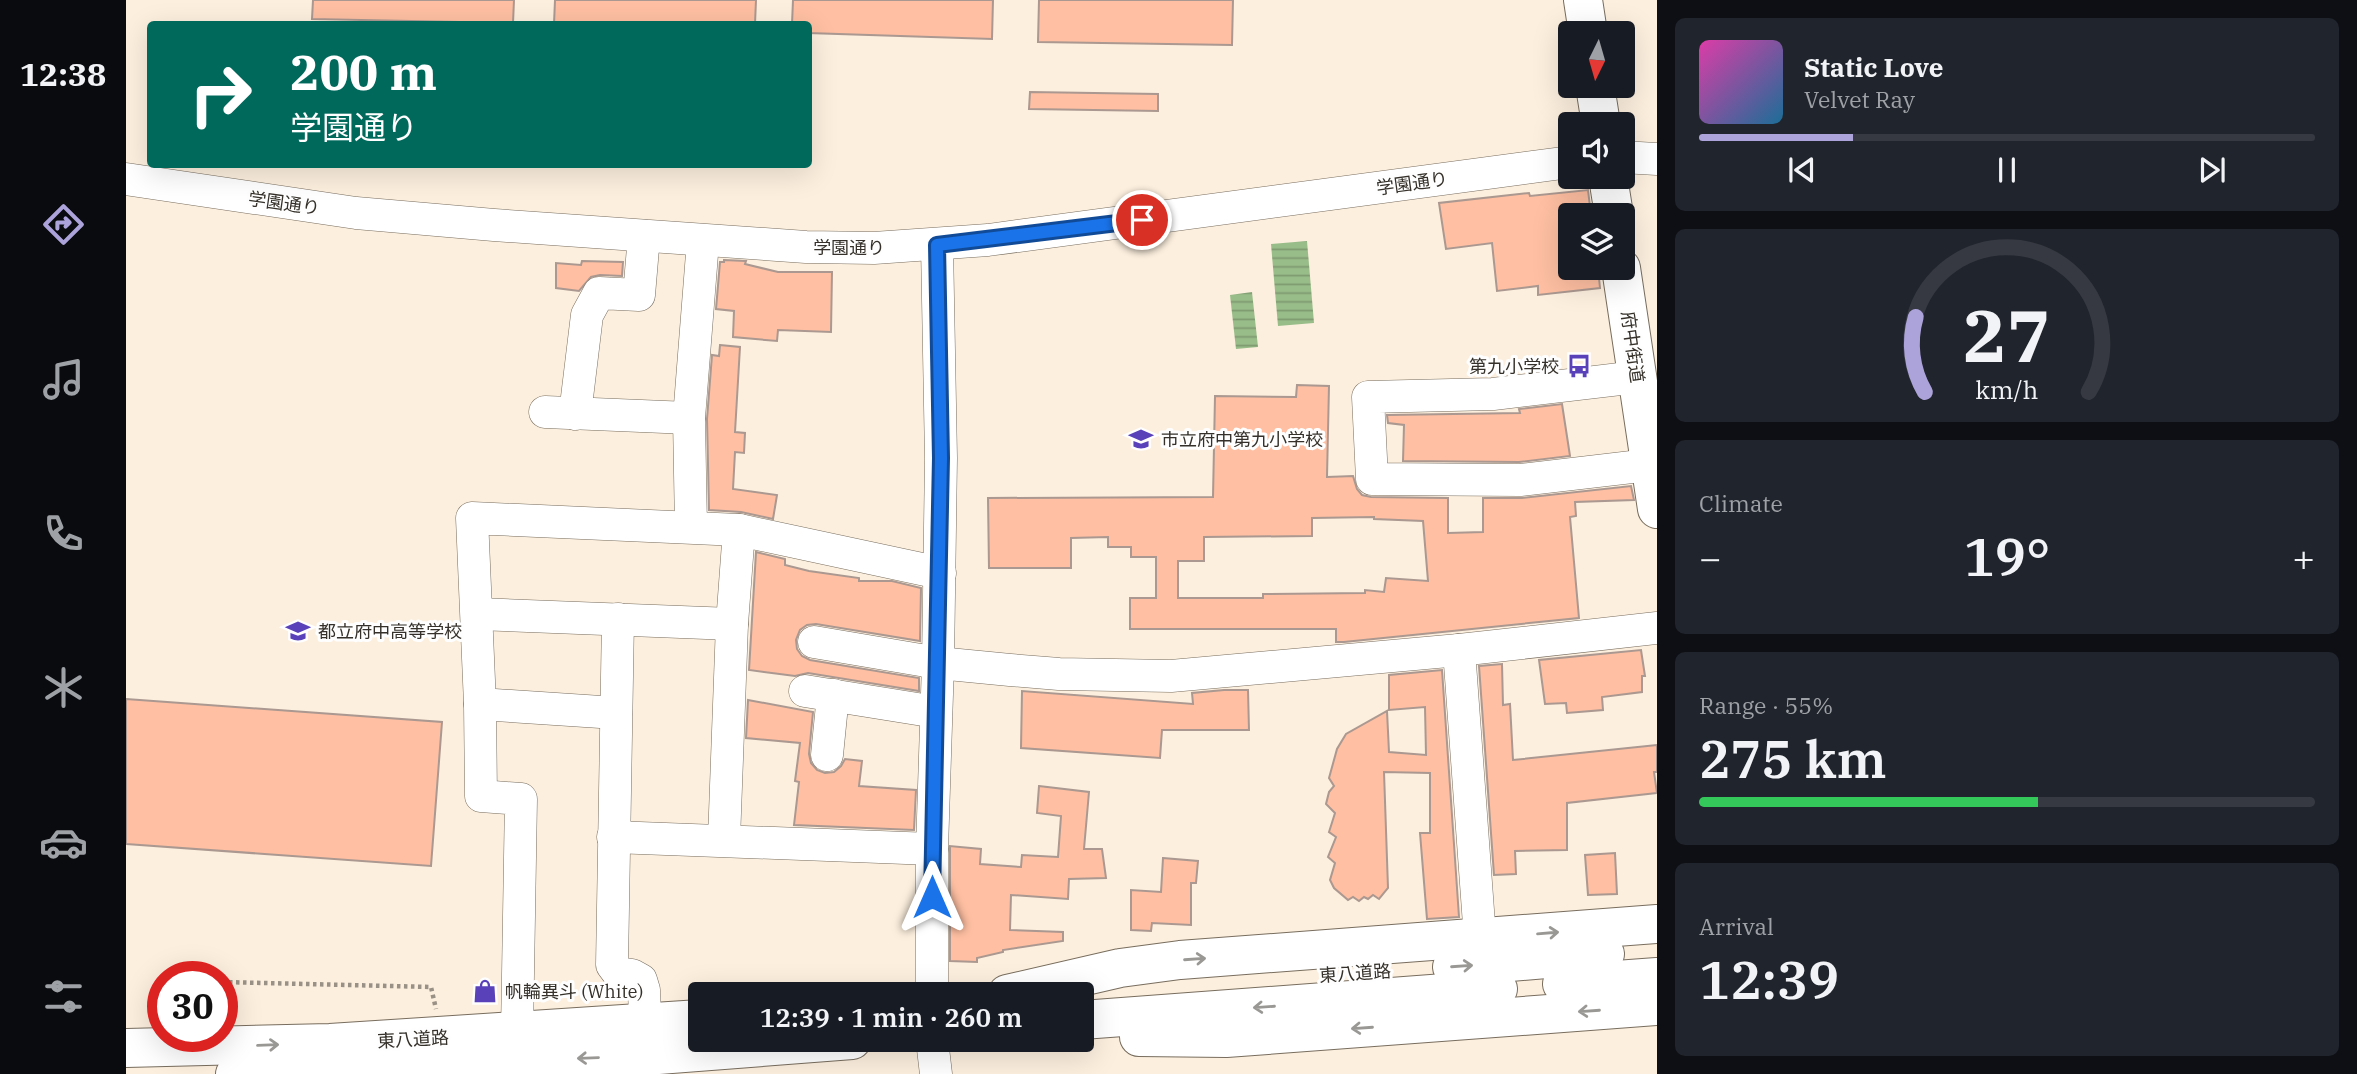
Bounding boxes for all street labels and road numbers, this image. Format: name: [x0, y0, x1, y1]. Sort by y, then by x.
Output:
street label: 学園通り: [1375, 167, 1449, 199]
street label: 学園通り: [247, 187, 321, 219]
street label: 学園通り: [813, 236, 885, 259]
street label: 府中街道: [1617, 310, 1649, 384]
street label: 東八道路: [1318, 959, 1392, 987]
street label: 東八道路: [376, 1026, 450, 1052]

